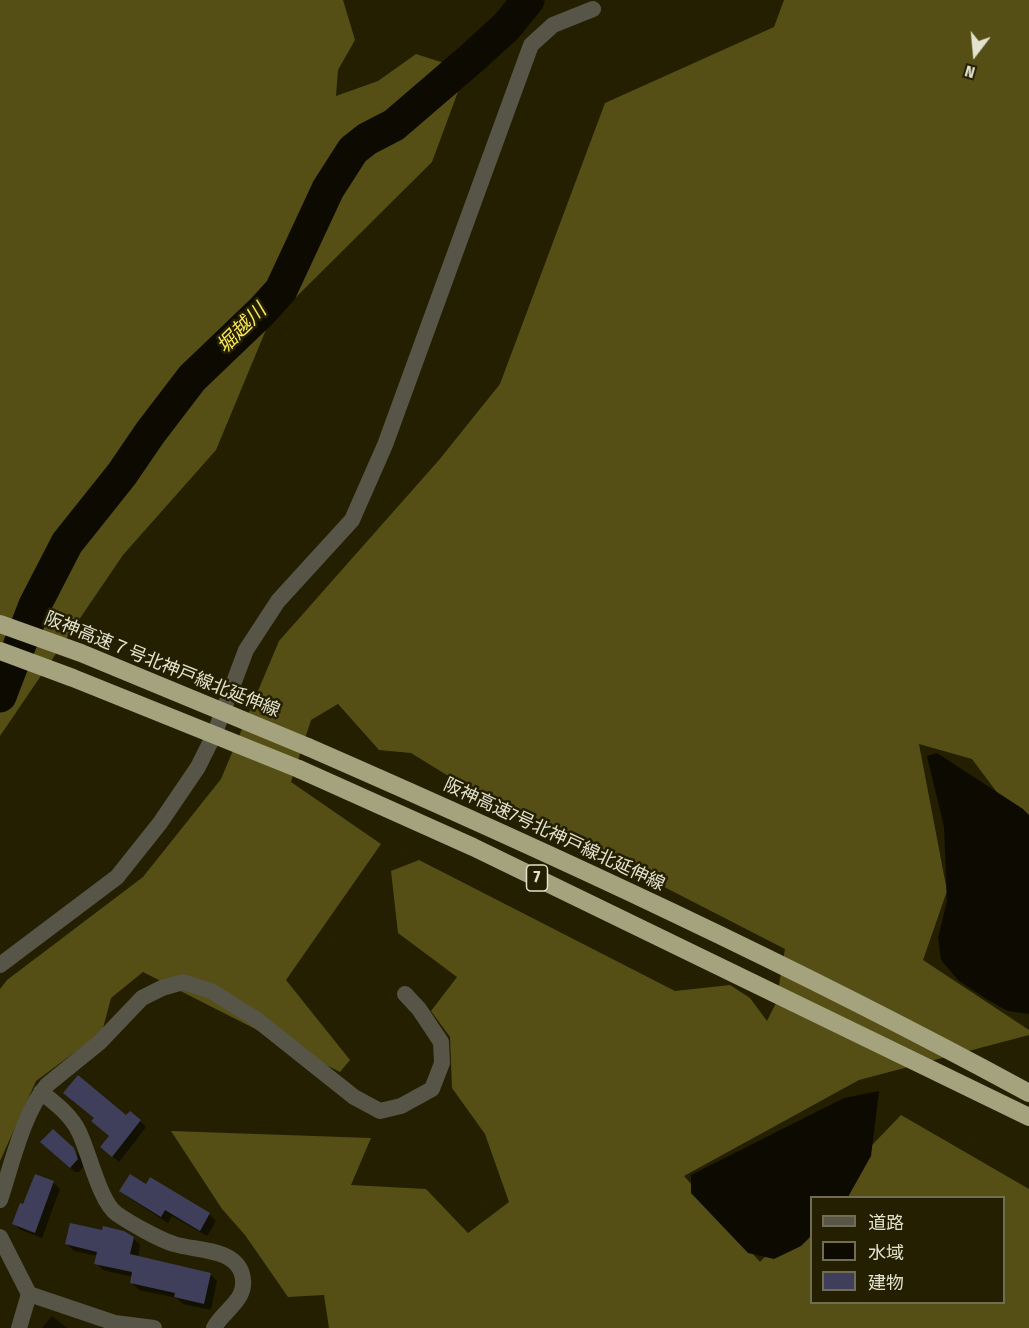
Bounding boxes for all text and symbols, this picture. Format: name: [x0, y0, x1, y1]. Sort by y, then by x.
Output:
north arrow: [945, 24, 1005, 84]
text: N: [963, 61, 977, 82]
water label: 堀越川: [212, 299, 272, 359]
street label: 阪神高速７号北神戸線北延伸線: [41, 608, 283, 722]
street label: 阪神高速7号北神戸線北延伸線: [440, 774, 668, 896]
road number: 7: [526, 865, 548, 891]
legend: [810, 1196, 1005, 1304]
text: 道路: [868, 1212, 904, 1234]
text: 水域: [868, 1242, 904, 1264]
text: 建物: [868, 1272, 904, 1294]

